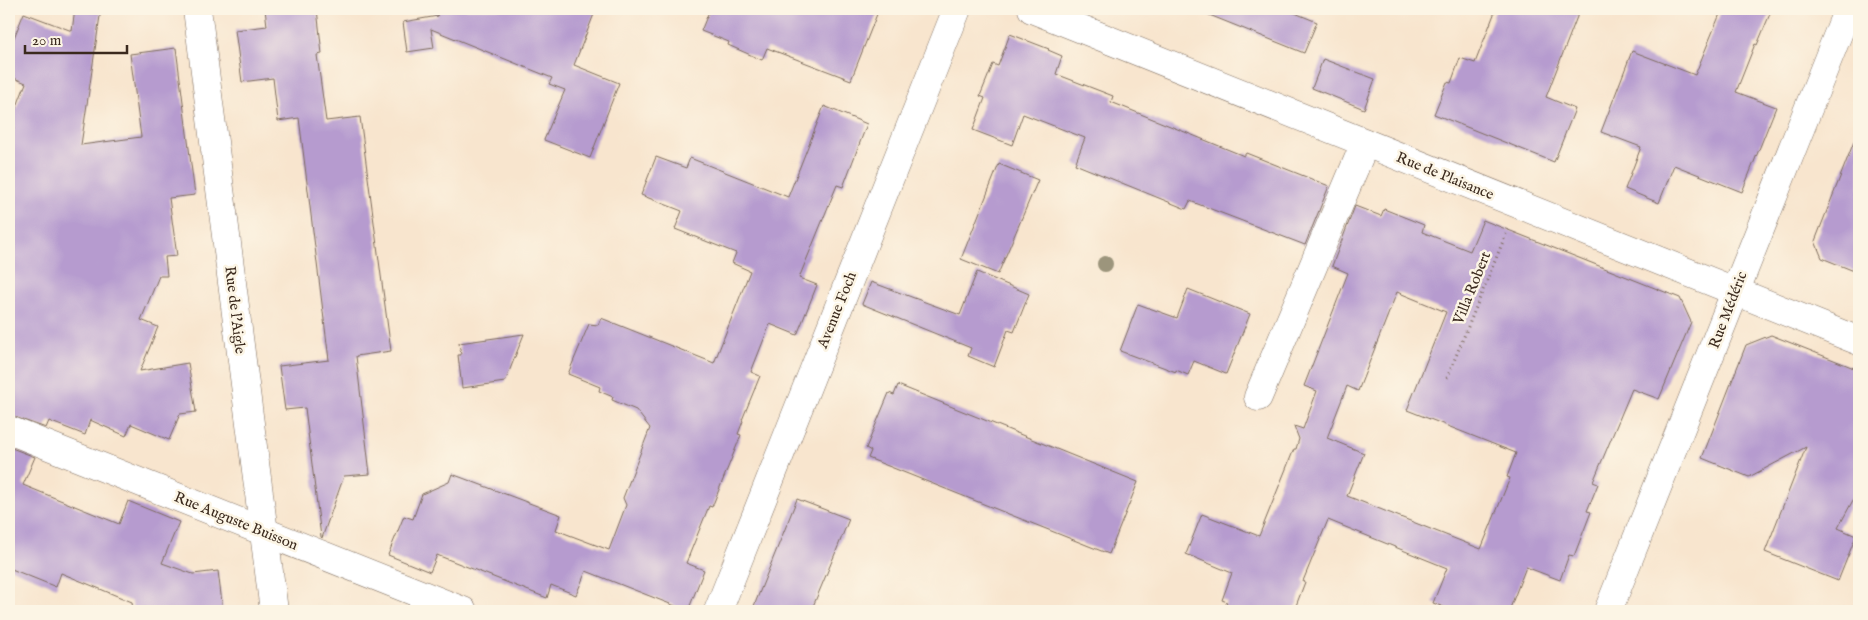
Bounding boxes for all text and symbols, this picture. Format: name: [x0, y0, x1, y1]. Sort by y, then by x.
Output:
scale bar: [25, 22, 128, 54]
text: 20 m: [32, 31, 62, 50]
street label: Rue de Plaisance: [1393, 148, 1497, 204]
street label: Villa Robert: [1448, 249, 1495, 328]
street label: Rue de l'Aigle: [220, 265, 250, 355]
street label: Avenue Foch: [813, 269, 861, 352]
street label: Rue Médéric: [1705, 269, 1751, 351]
street label: Rue Auguste Buisson: [171, 487, 301, 555]

